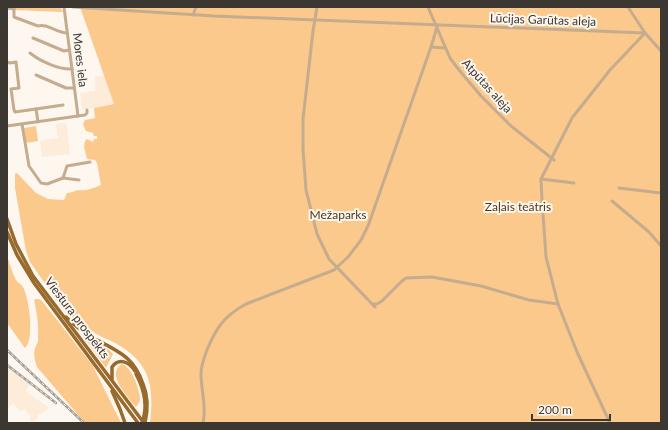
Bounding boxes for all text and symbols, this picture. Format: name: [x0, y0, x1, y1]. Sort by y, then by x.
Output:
street label: Lūcijas Garūtas aleja: [490, 10, 597, 29]
street label: Mores iela: [70, 32, 91, 88]
street label: Atpūtas aleja: [459, 55, 516, 116]
park label: Zaļais teātris: [485, 199, 551, 214]
park label: Mežaparks: [309, 207, 367, 222]
street label: Viestura prospekts: [42, 274, 113, 361]
scale bar: [532, 396, 610, 422]
text: 200 m: [538, 402, 572, 417]

